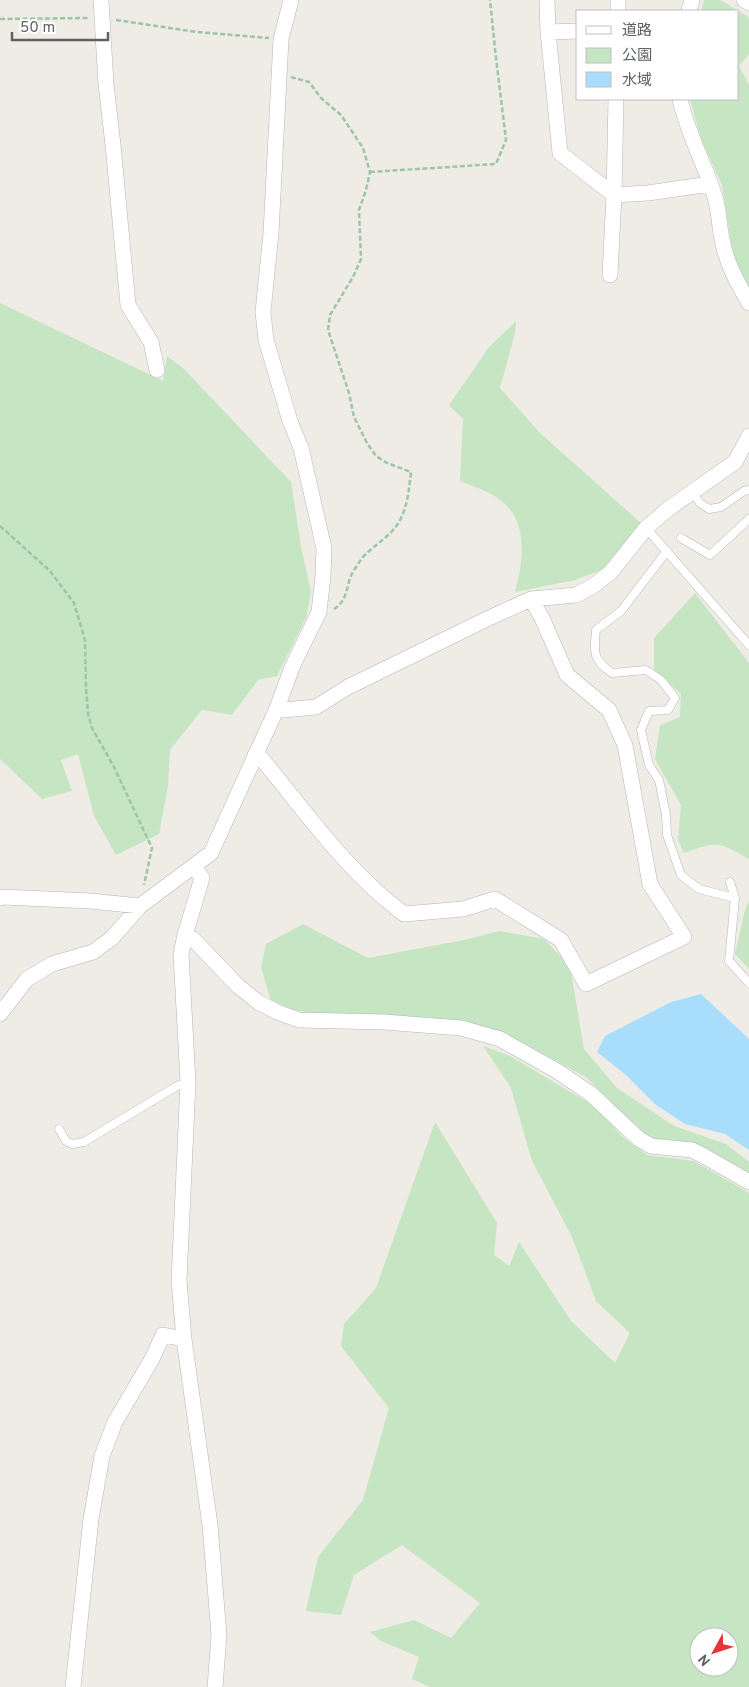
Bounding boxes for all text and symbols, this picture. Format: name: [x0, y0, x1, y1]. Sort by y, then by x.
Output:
scale bar: [12, 10, 109, 42]
legend: [576, 10, 739, 100]
text: 50 m: [20, 19, 55, 38]
text: 道路: [622, 22, 652, 41]
text: 公園: [622, 47, 652, 66]
text: 水域: [622, 72, 652, 91]
north arrow: [689, 1627, 739, 1677]
text: N: [695, 1650, 715, 1669]

